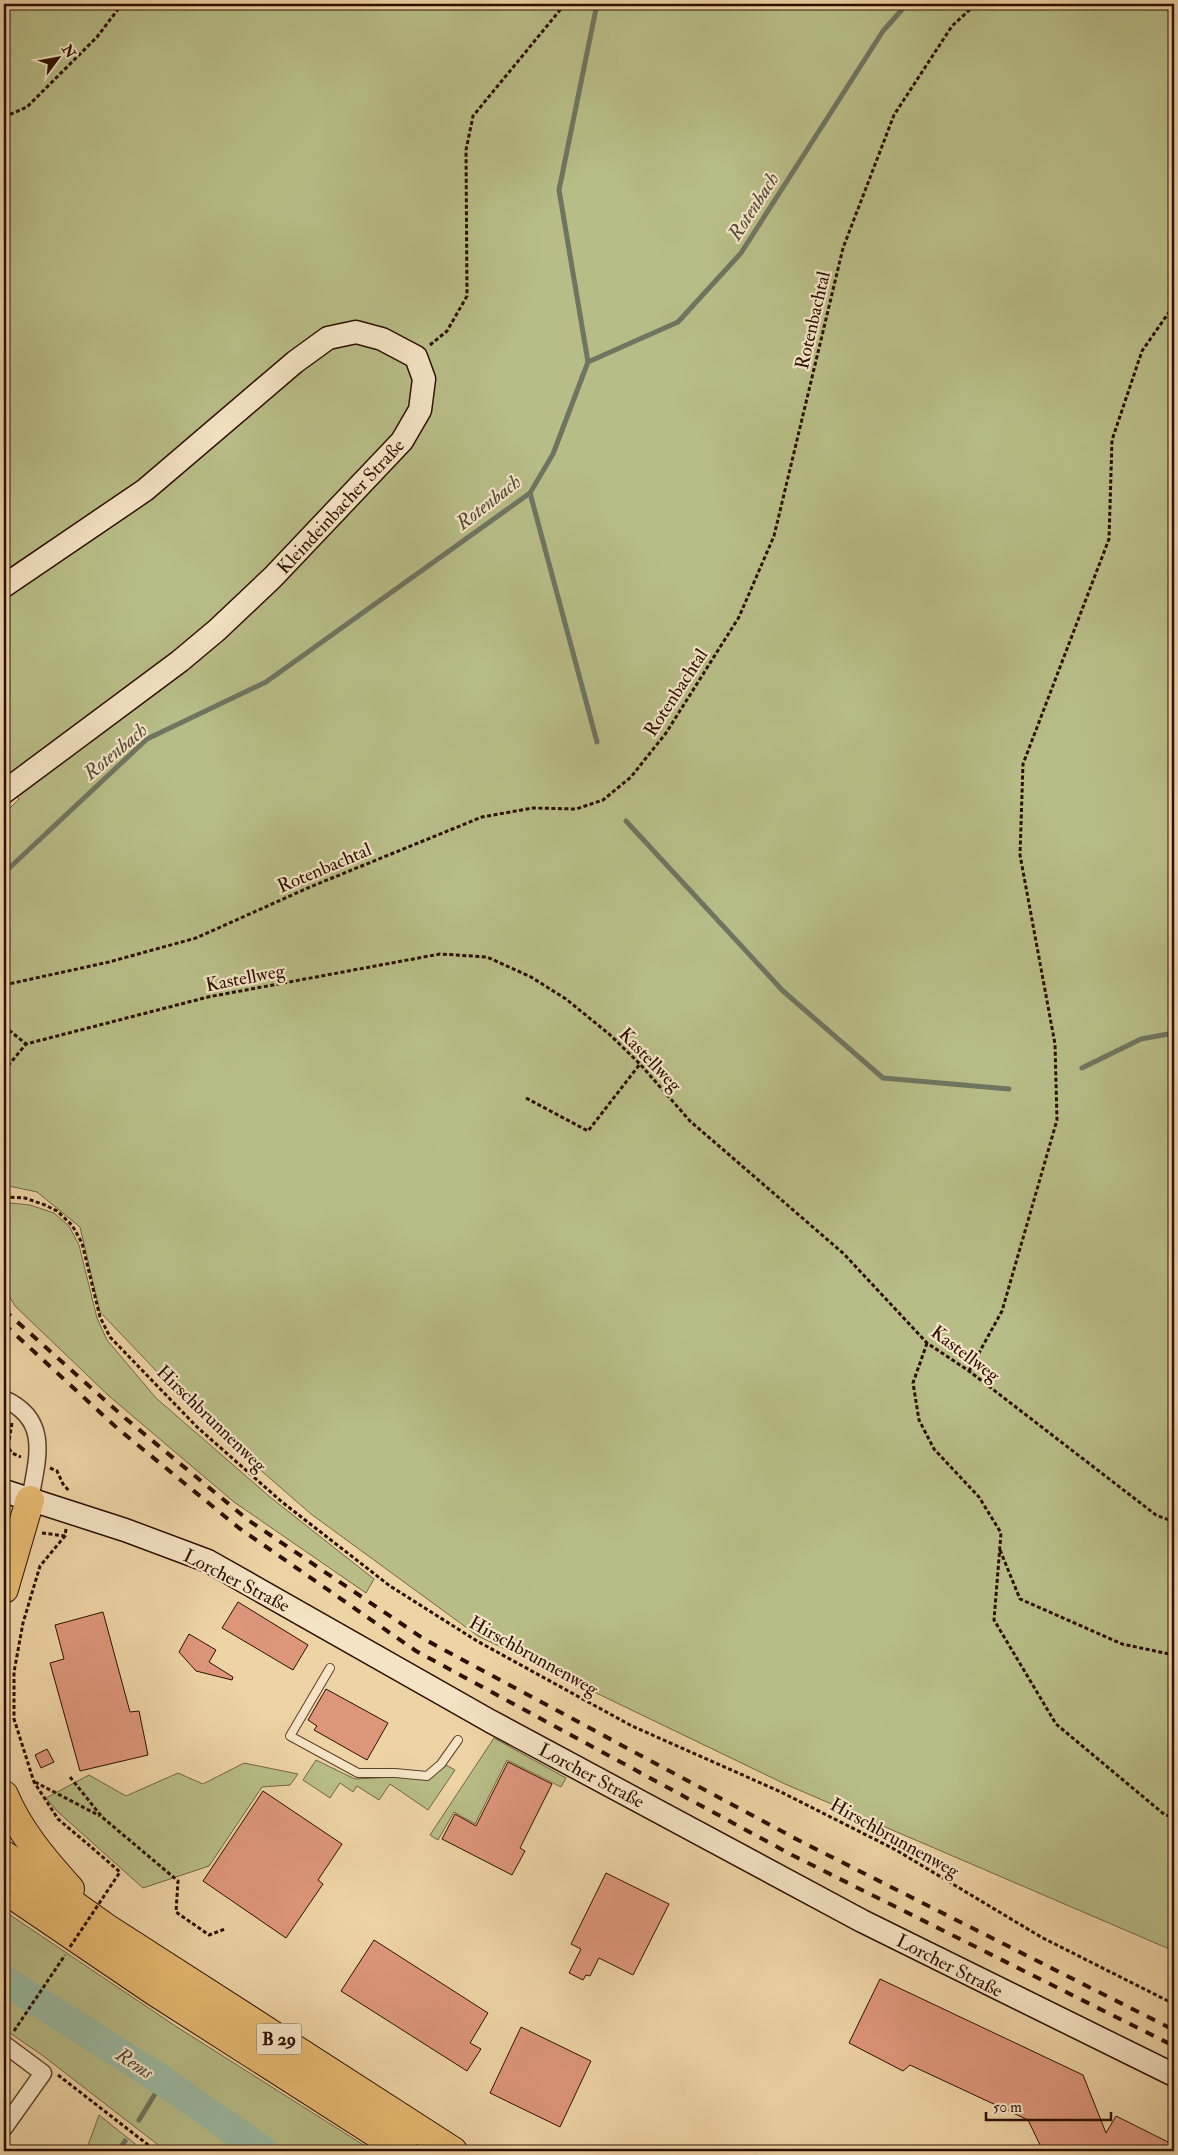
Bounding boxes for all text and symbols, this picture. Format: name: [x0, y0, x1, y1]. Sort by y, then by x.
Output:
north arrow: [32, 32, 82, 82]
text: N: [58, 41, 79, 62]
water label: Rotenbach: [722, 168, 785, 246]
street label: Rotenbachtal: [790, 269, 836, 372]
street label: Kleindeinbacher Straße: [272, 434, 410, 579]
water label: Rotenbach: [450, 469, 526, 536]
street label: Rotenbachtal: [639, 644, 713, 741]
water label: Rotenbach: [77, 717, 152, 786]
street label: Rotenbachtal: [274, 837, 375, 898]
street label: Kastellweg: [204, 958, 287, 997]
street label: Kastellweg: [614, 1023, 687, 1097]
street label: Kastellweg: [926, 1320, 1005, 1388]
street label: Hirschbrunnenweg: [151, 1360, 272, 1478]
street label: Lorcher Straße: [179, 1544, 294, 1618]
street label: Hirschbrunnenweg: [465, 1610, 603, 1702]
street label: Lorcher Straße: [534, 1738, 649, 1814]
street label: Hirschbrunnenweg: [826, 1792, 964, 1884]
street label: Lorcher Straße: [892, 1929, 1007, 2003]
road number: B 29: [256, 2024, 302, 2054]
water label: Rems: [110, 2042, 159, 2085]
scale bar: [986, 2090, 1110, 2122]
text: 50 m: [993, 2098, 1022, 2117]

